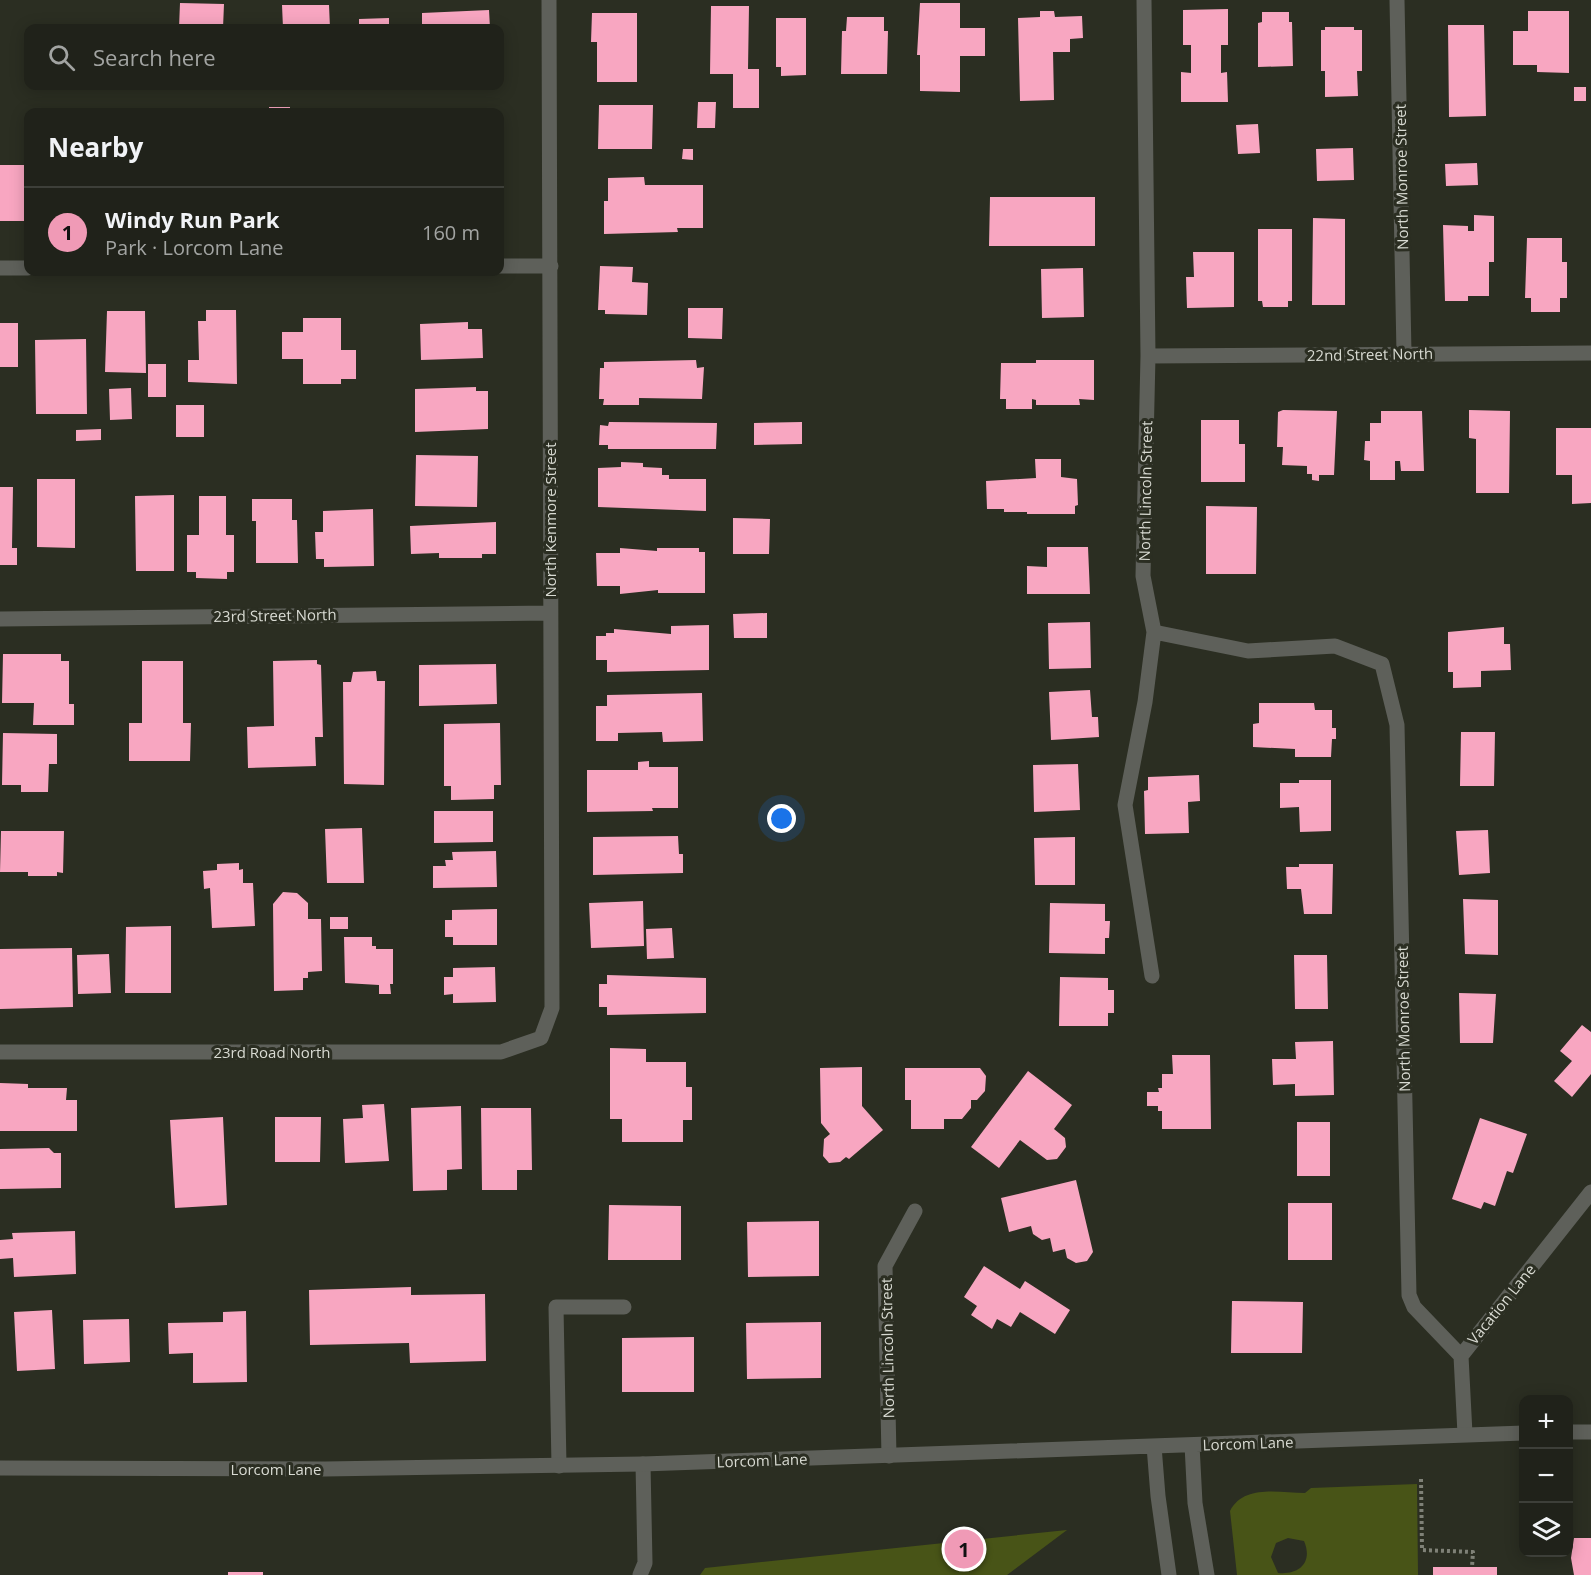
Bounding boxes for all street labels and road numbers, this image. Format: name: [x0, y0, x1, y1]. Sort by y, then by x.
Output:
street label: North Monroe Street: [1390, 104, 1412, 250]
street label: 22nd Street North: [1307, 343, 1433, 365]
street label: North Lincoln Street: [1134, 420, 1156, 562]
street label: North Kenmore Street: [540, 443, 560, 597]
street label: 23rd Street North: [213, 604, 337, 626]
street label: North Monroe Street: [1392, 946, 1414, 1092]
street label: 23rd Road North: [213, 1042, 331, 1062]
street label: Vacation Lane: [1462, 1260, 1540, 1348]
street label: North Lincoln Street: [876, 1277, 898, 1419]
street label: Lorcom Lane: [1202, 1431, 1294, 1455]
street label: Lorcom Lane: [716, 1448, 808, 1472]
street label: Lorcom Lane: [231, 1459, 321, 1479]

